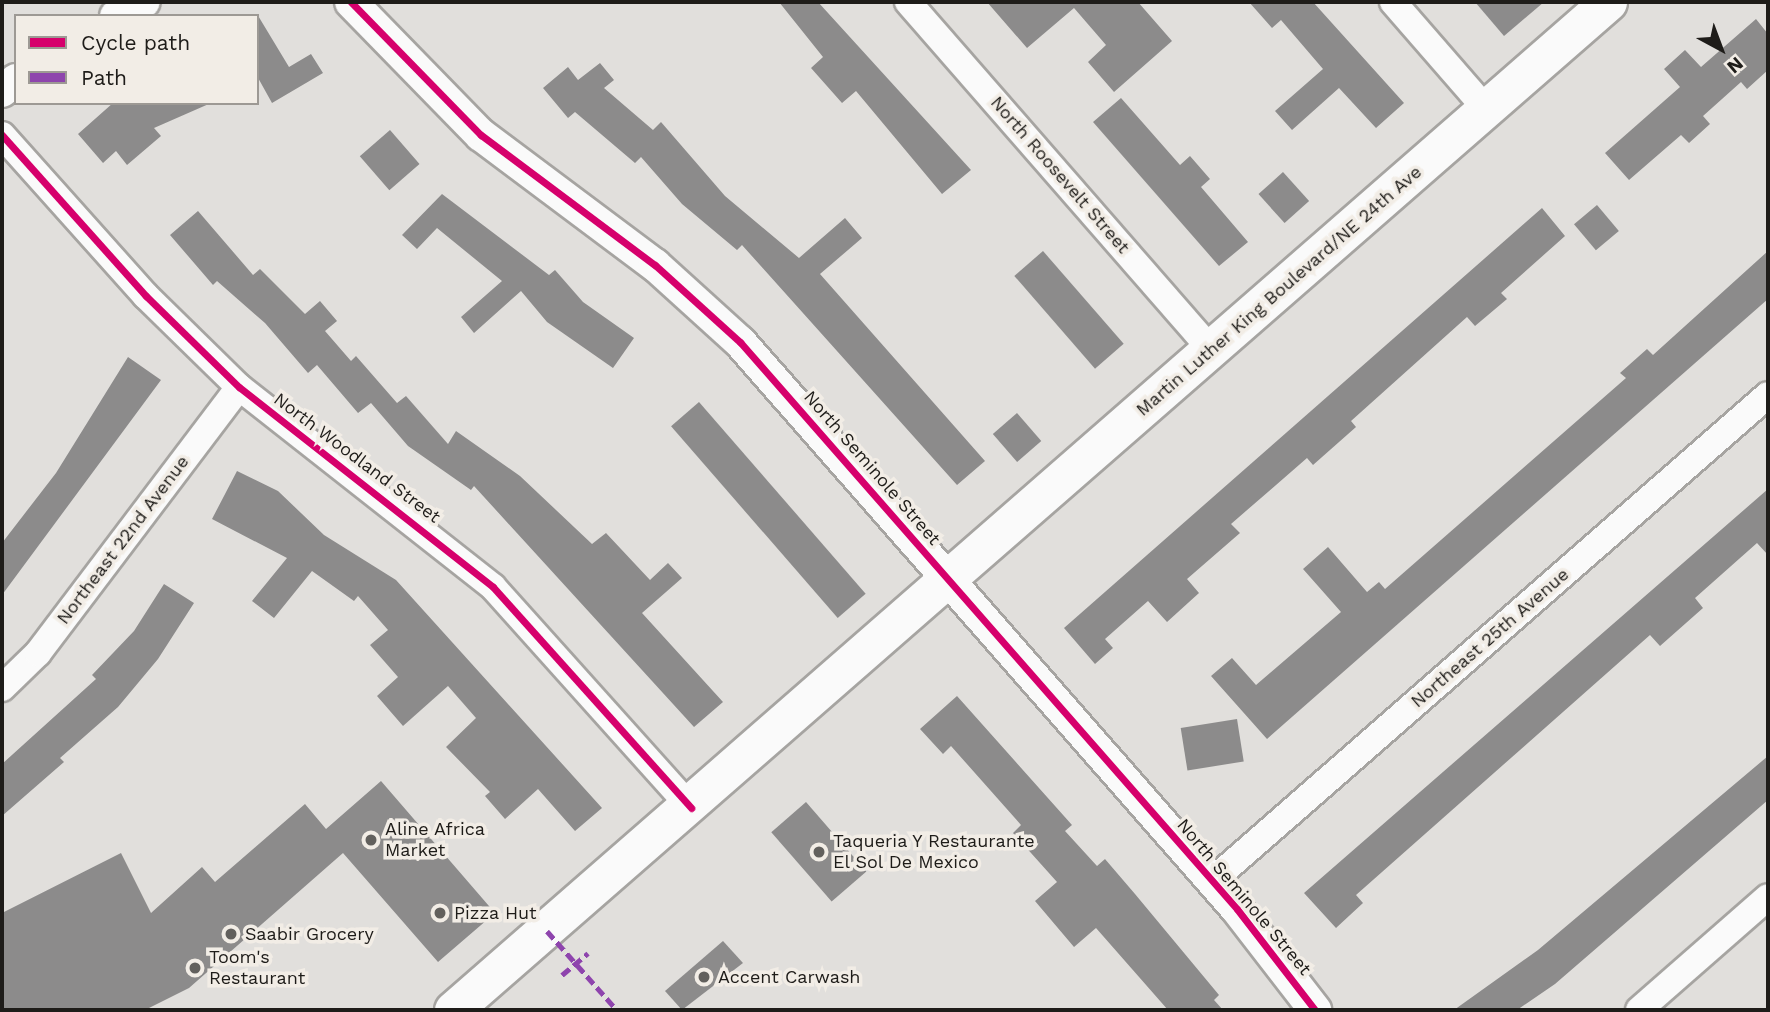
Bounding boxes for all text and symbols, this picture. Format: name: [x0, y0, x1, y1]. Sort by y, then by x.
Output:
legend: [14, 14, 259, 105]
north arrow: [1686, 14, 1756, 84]
text: Cycle path: [81, 30, 190, 55]
text: N: [1722, 52, 1748, 79]
text: Path: [81, 65, 127, 90]
street label: North Roosevelt Street: [986, 92, 1134, 258]
street label: Martin Luther King Boulevard/NE 24th Ave: [1132, 161, 1426, 421]
street label: North Seminole Street: [799, 386, 945, 550]
street label: North Woodland Street: [269, 388, 445, 528]
street label: Northeast 22nd Avenue: [52, 451, 194, 629]
street label: Northeast 25th Avenue: [1406, 563, 1574, 713]
street label: North Seminole Street: [1172, 814, 1316, 980]
place label: Aline Africa Market: [385, 819, 486, 862]
place label: Taqueria Y Restaurante El Sol De Mexico: [833, 831, 1037, 874]
marker: Aline Africa Market: [363, 832, 379, 848]
marker: Taqueria Y Restaurante El Sol De Mexico: [811, 844, 827, 860]
place label: Pizza Hut: [454, 902, 537, 924]
marker: Pizza Hut: [432, 905, 448, 921]
place label: Saabir Grocery: [245, 923, 374, 945]
marker: Saabir Grocery: [223, 926, 239, 942]
place label: Toom's Restaurant: [209, 947, 305, 990]
marker: Toom's Restaurant: [187, 960, 203, 976]
place label: Accent Carwash: [718, 966, 861, 988]
marker: Accent Carwash: [696, 969, 712, 985]

